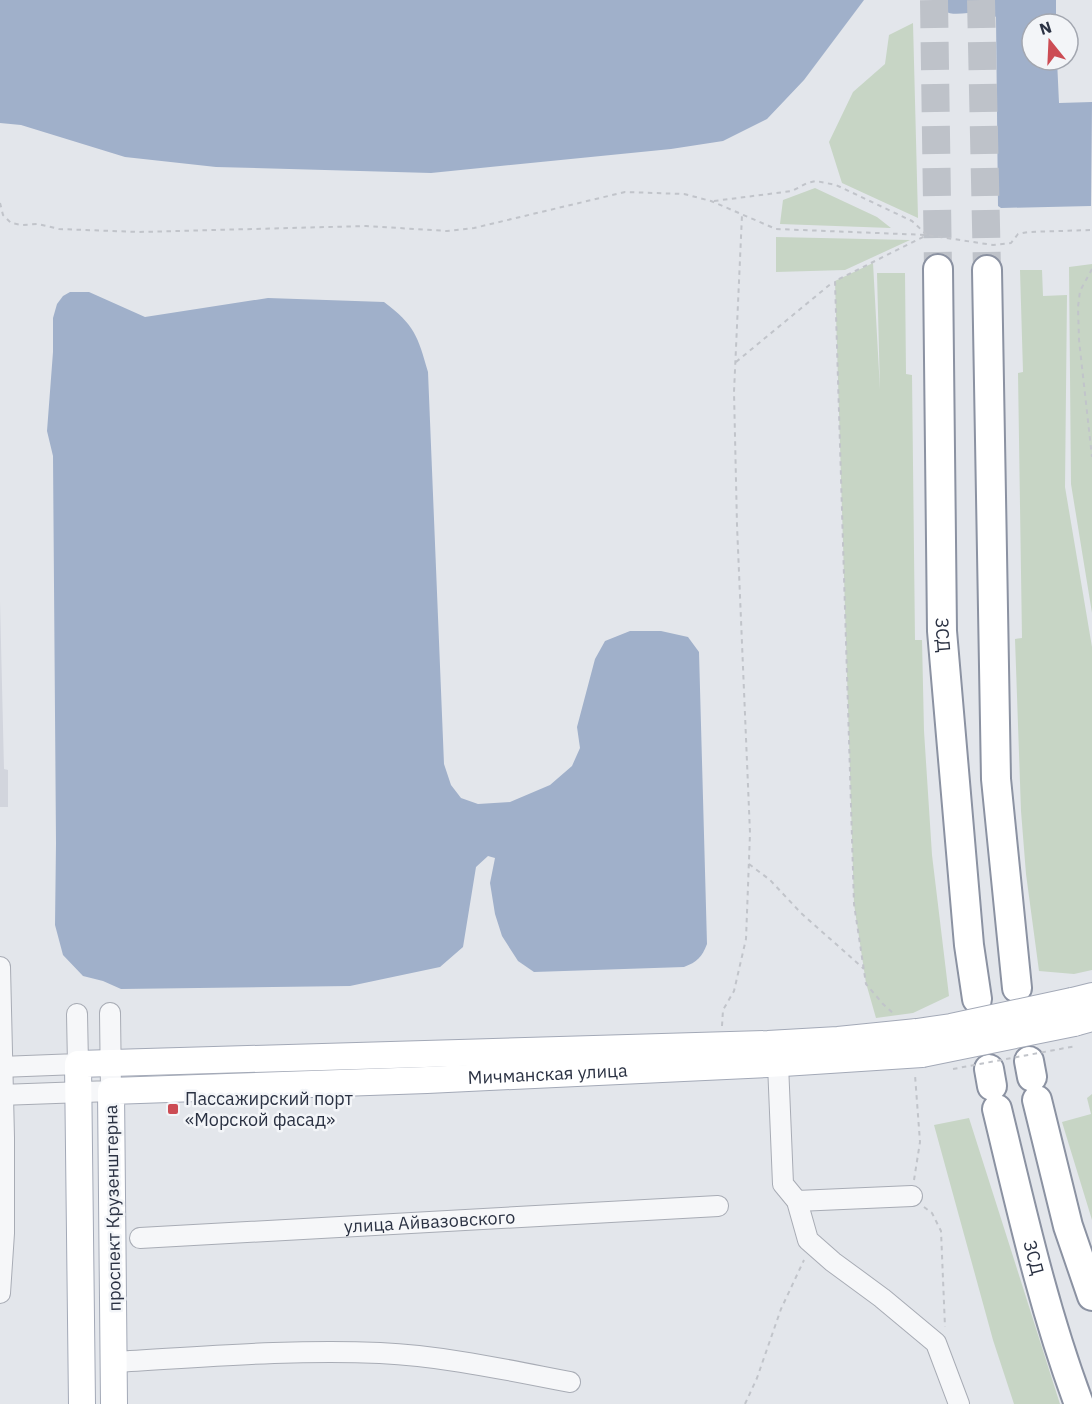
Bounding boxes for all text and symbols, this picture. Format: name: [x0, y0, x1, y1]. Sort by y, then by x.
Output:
north arrow: [1020, 12, 1080, 72]
text: N: [1037, 16, 1054, 39]
street label: ЗСД: [931, 617, 956, 653]
street label: Мичманская улица: [467, 1059, 628, 1089]
place label: Пассажирский порт «Морской фасад»: [185, 1087, 354, 1131]
marker: Пассажирский порт «Морской фасад»: [166, 1102, 180, 1116]
street label: проспект Крузенштерна: [99, 1104, 126, 1311]
street label: улица Айвазовского: [343, 1205, 516, 1238]
street label: ЗСД: [1018, 1238, 1050, 1277]

